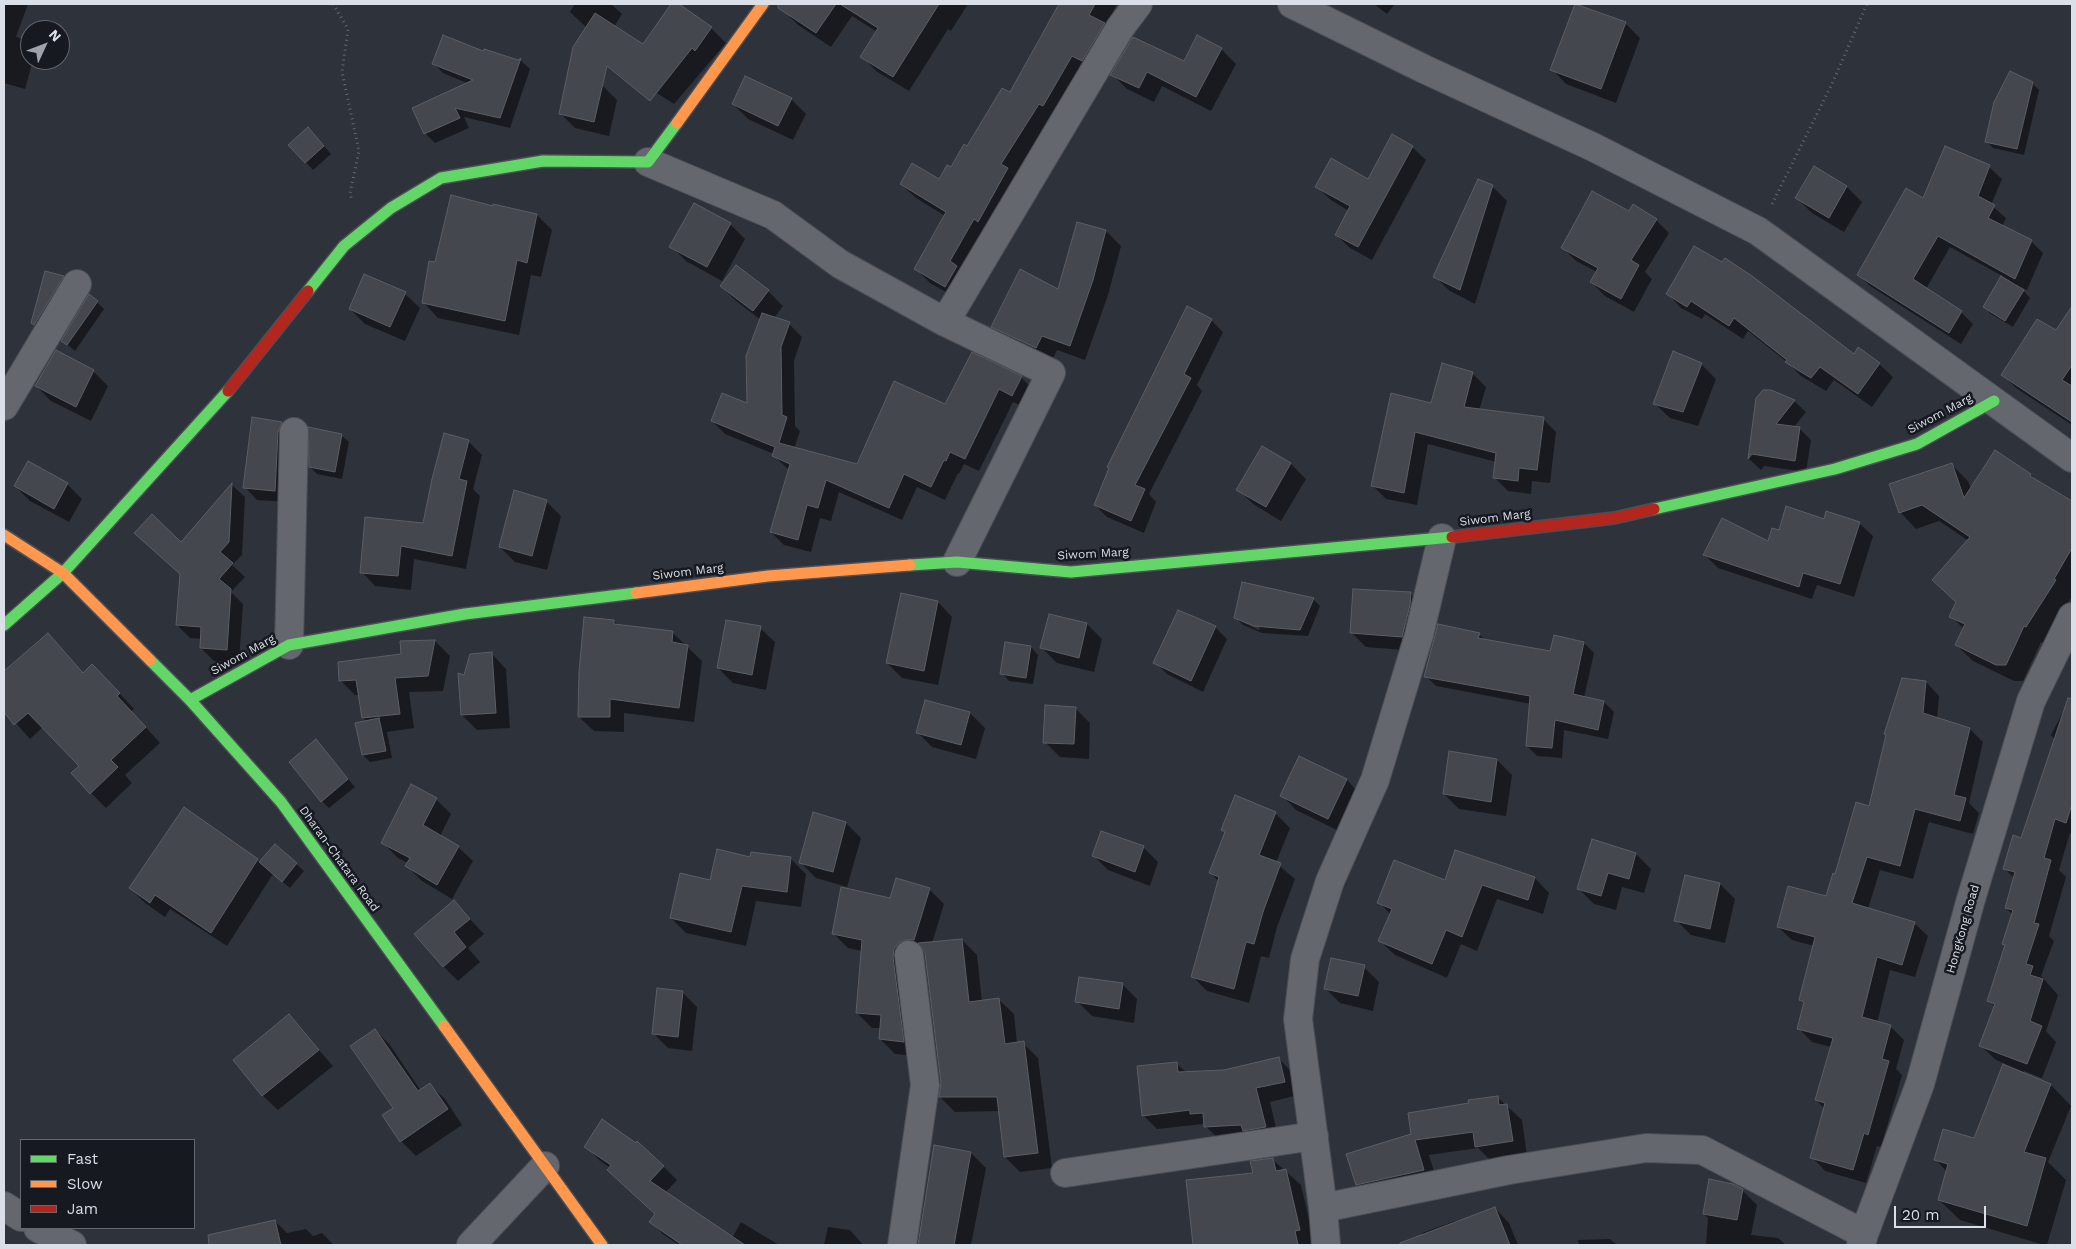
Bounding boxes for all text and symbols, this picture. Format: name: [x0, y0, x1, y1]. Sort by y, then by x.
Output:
north arrow: [20, 20, 70, 70]
text: N: [46, 26, 65, 45]
street label: Siwom Marg: [1905, 391, 1975, 437]
street label: Siwom Marg: [1459, 507, 1531, 529]
street label: Siwom Marg: [1057, 545, 1129, 563]
street label: Siwom Marg: [652, 561, 724, 583]
street label: Siwom Marg: [208, 631, 278, 679]
street label: Dharan-Chatara Road: [296, 803, 382, 915]
street label: HongKong Road: [1943, 883, 1983, 975]
legend: [20, 1139, 195, 1229]
text: Fast: [67, 1150, 98, 1168]
text: Slow: [67, 1175, 103, 1193]
scale bar: [1896, 1196, 1988, 1228]
text: Jam: [67, 1200, 98, 1218]
text: 20 m: [1902, 1206, 1940, 1224]

